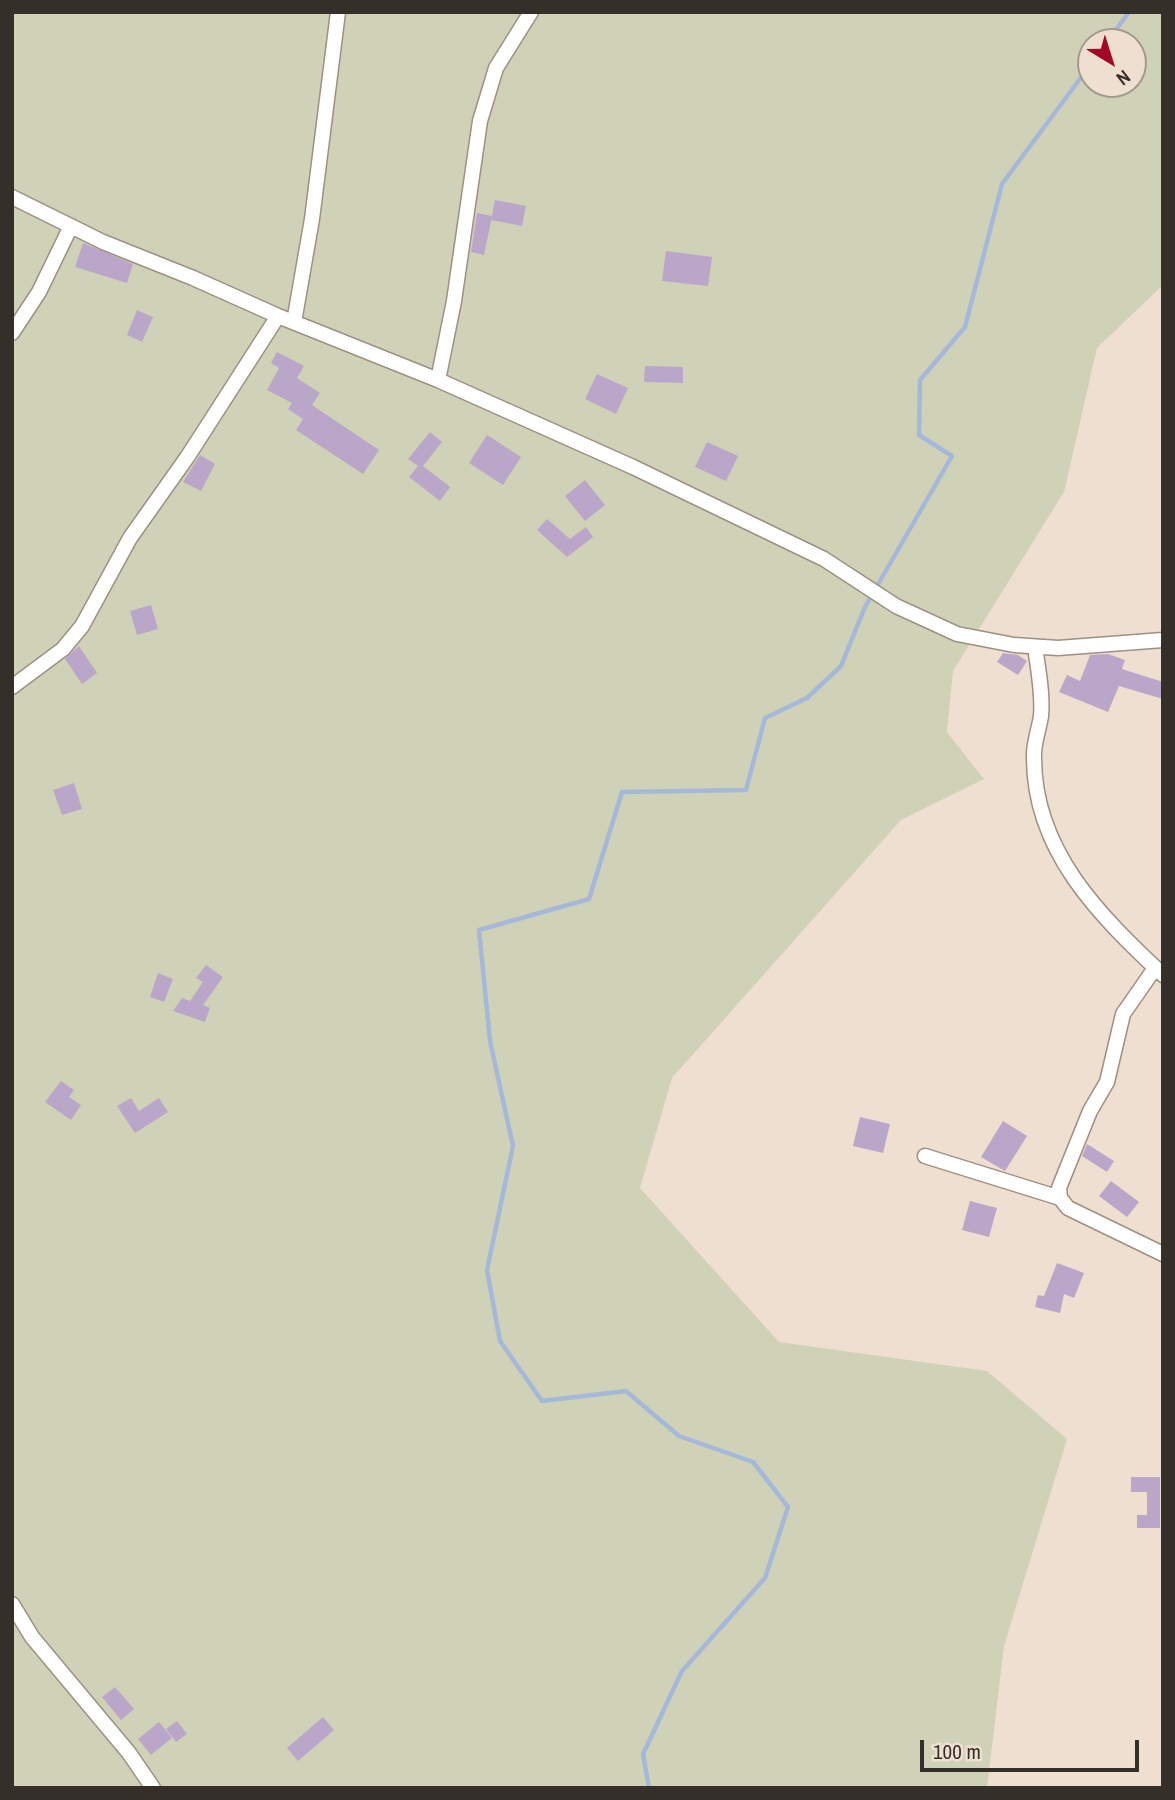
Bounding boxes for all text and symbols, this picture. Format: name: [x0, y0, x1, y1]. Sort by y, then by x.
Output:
north arrow: [1077, 28, 1147, 98]
text: N: [1111, 64, 1136, 92]
scale bar: [923, 1727, 1142, 1771]
text: 100 m: [933, 1737, 981, 1766]

